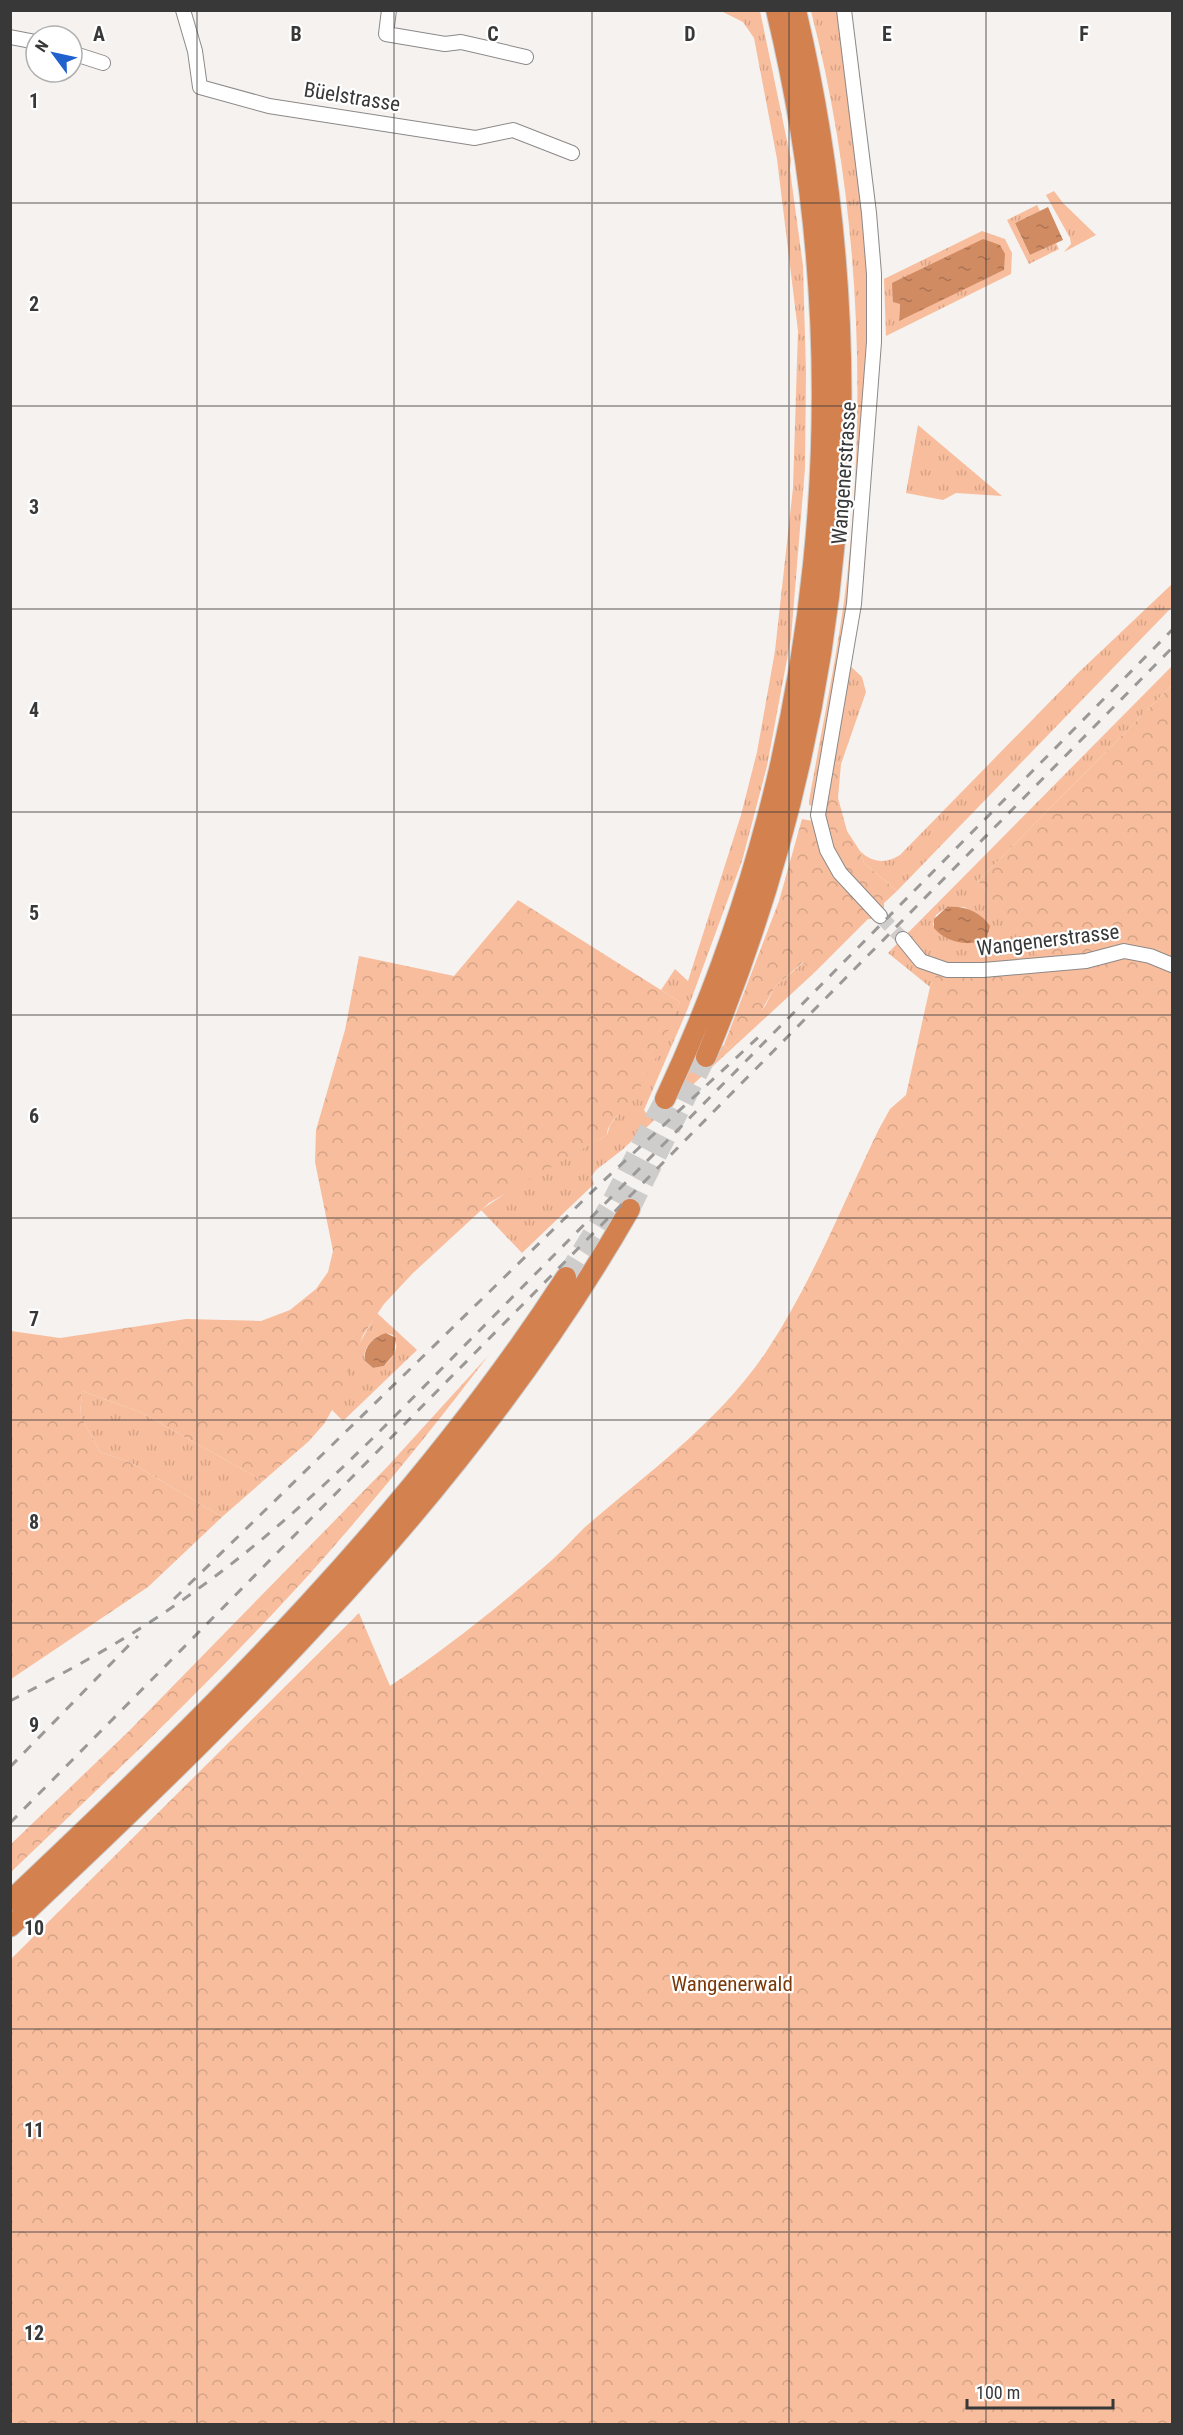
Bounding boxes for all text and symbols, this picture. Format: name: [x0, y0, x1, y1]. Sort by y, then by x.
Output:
text: A: [93, 22, 105, 46]
text: B: [290, 22, 302, 46]
text: C: [487, 22, 499, 46]
text: D: [684, 22, 696, 46]
text: E: [882, 22, 892, 46]
text: F: [1079, 22, 1089, 46]
north arrow: [24, 24, 84, 84]
text: N: [31, 37, 52, 55]
street label: Büelstrasse: [302, 78, 402, 116]
text: 1: [29, 89, 39, 113]
text: 2: [29, 292, 39, 316]
street label: Wangenerstrasse: [827, 401, 861, 545]
text: 3: [29, 495, 39, 519]
text: 4: [29, 698, 39, 722]
text: 5: [29, 901, 39, 925]
street label: Wangenerstrasse: [975, 919, 1121, 961]
text: 6: [29, 1104, 39, 1128]
text: 7: [29, 1307, 39, 1331]
text: 8: [29, 1510, 39, 1534]
text: 9: [29, 1713, 39, 1737]
text: 10: [24, 1916, 44, 1940]
park label: Wangenerwald: [671, 1972, 793, 1996]
text: 11: [24, 2118, 44, 2142]
text: 12: [24, 2321, 44, 2345]
scale bar: [967, 2372, 1112, 2410]
text: 100 m: [976, 2382, 1020, 2403]

